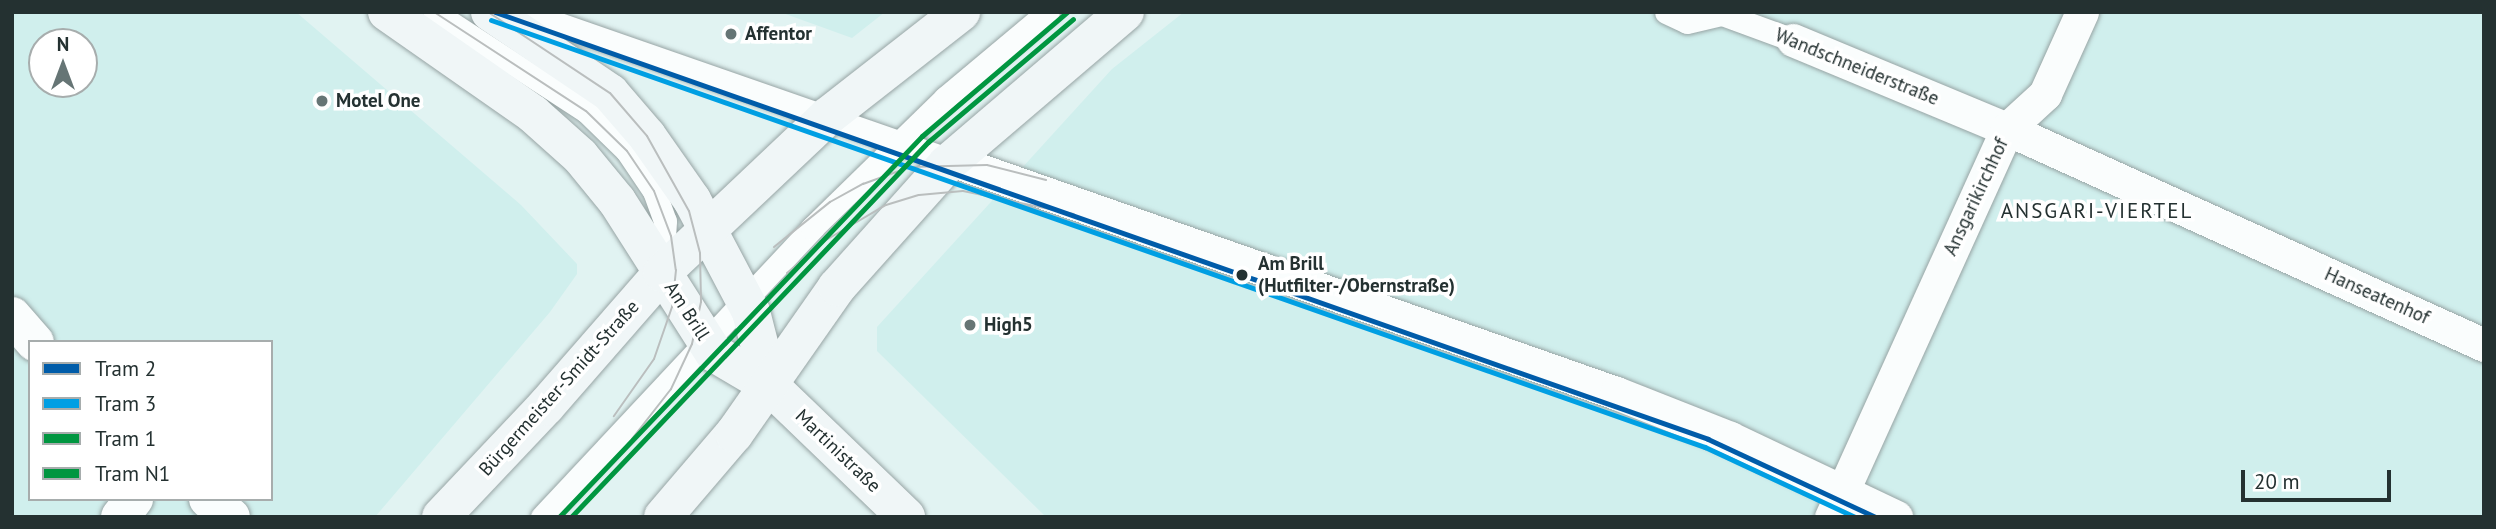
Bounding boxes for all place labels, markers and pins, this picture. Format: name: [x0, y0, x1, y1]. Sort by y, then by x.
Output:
place label: Affentor: [745, 23, 812, 45]
marker: Affentor: [723, 26, 739, 42]
place label: Motel One: [336, 90, 421, 112]
marker: Motel One: [314, 93, 330, 109]
place label: Am Brill (Hutfilter-/Obernstraße): [1258, 253, 1455, 297]
marker: Am Brill (Hutfilter-/Obernstraße): [1232, 265, 1252, 285]
place label: High5: [984, 314, 1033, 336]
marker: High5: [962, 317, 978, 333]

